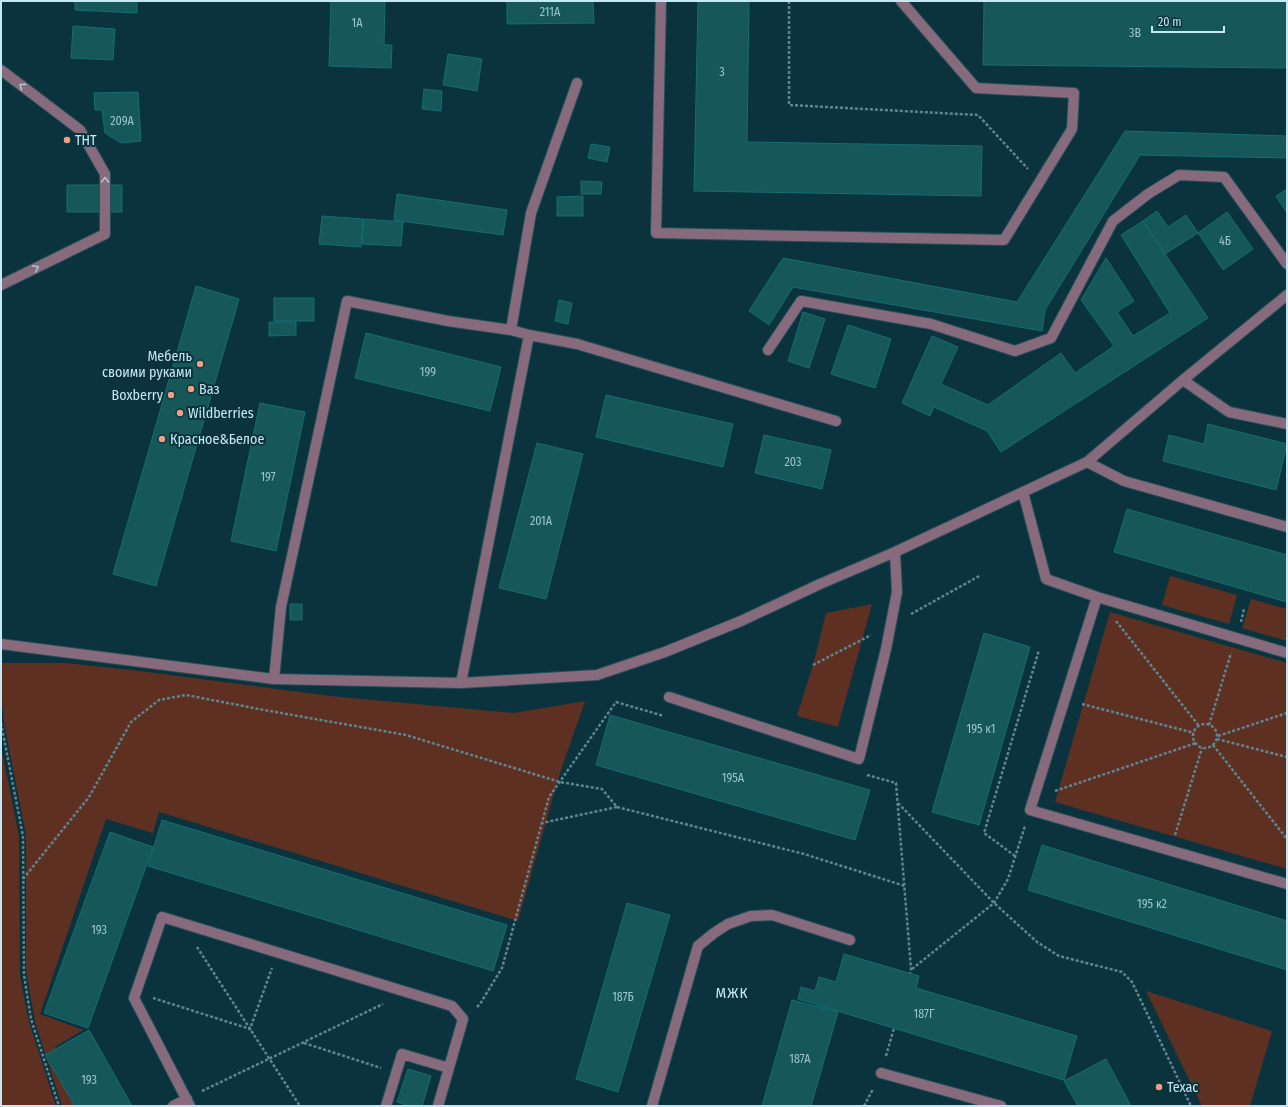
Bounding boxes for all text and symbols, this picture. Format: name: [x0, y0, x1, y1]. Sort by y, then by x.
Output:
house number: 211А: [540, 5, 561, 19]
scale bar: [1152, 8, 1224, 34]
text: 20 m: [1158, 15, 1182, 29]
house number: 1А: [352, 16, 363, 30]
house number: 3В: [1129, 26, 1141, 40]
house number: 3: [719, 65, 725, 79]
one-way arrow: [19, 84, 26, 91]
house number: 209А: [110, 114, 134, 128]
place label: ТНТ: [75, 132, 97, 149]
marker: ТНТ: [62, 135, 72, 145]
one-way arrow: [100, 177, 109, 183]
house number: 4Б: [1219, 234, 1231, 248]
one-way arrow: [32, 265, 39, 272]
place label: Мебель своими руками: [102, 348, 193, 381]
marker: Мебель своими руками: [195, 359, 205, 369]
house number: 199: [420, 365, 436, 379]
place label: Ваз: [199, 381, 220, 398]
marker: Ваз: [186, 384, 196, 394]
place label: Boxberry: [112, 387, 164, 404]
marker: Boxberry: [166, 390, 176, 400]
place label: Wildberries: [188, 405, 254, 422]
marker: Wildberries: [175, 408, 185, 418]
place label: Красное&Белое: [170, 431, 264, 448]
marker: Красное&Белое: [157, 434, 167, 444]
house number: 203: [785, 455, 801, 469]
house number: 197: [260, 470, 276, 484]
house number: 201А: [530, 514, 553, 528]
house number: 195 к1: [966, 722, 996, 736]
house number: 195А: [722, 771, 745, 785]
house number: 195 к2: [1137, 897, 1167, 911]
house number: 193: [91, 923, 107, 937]
district label: МЖК: [716, 984, 748, 1002]
house number: 187Б: [612, 990, 634, 1004]
house number: 187Г: [914, 1007, 935, 1021]
house number: 187А: [789, 1052, 811, 1066]
house number: 193: [81, 1073, 97, 1087]
place label: Техас: [1167, 1079, 1198, 1096]
marker: Техас: [1154, 1082, 1164, 1092]

